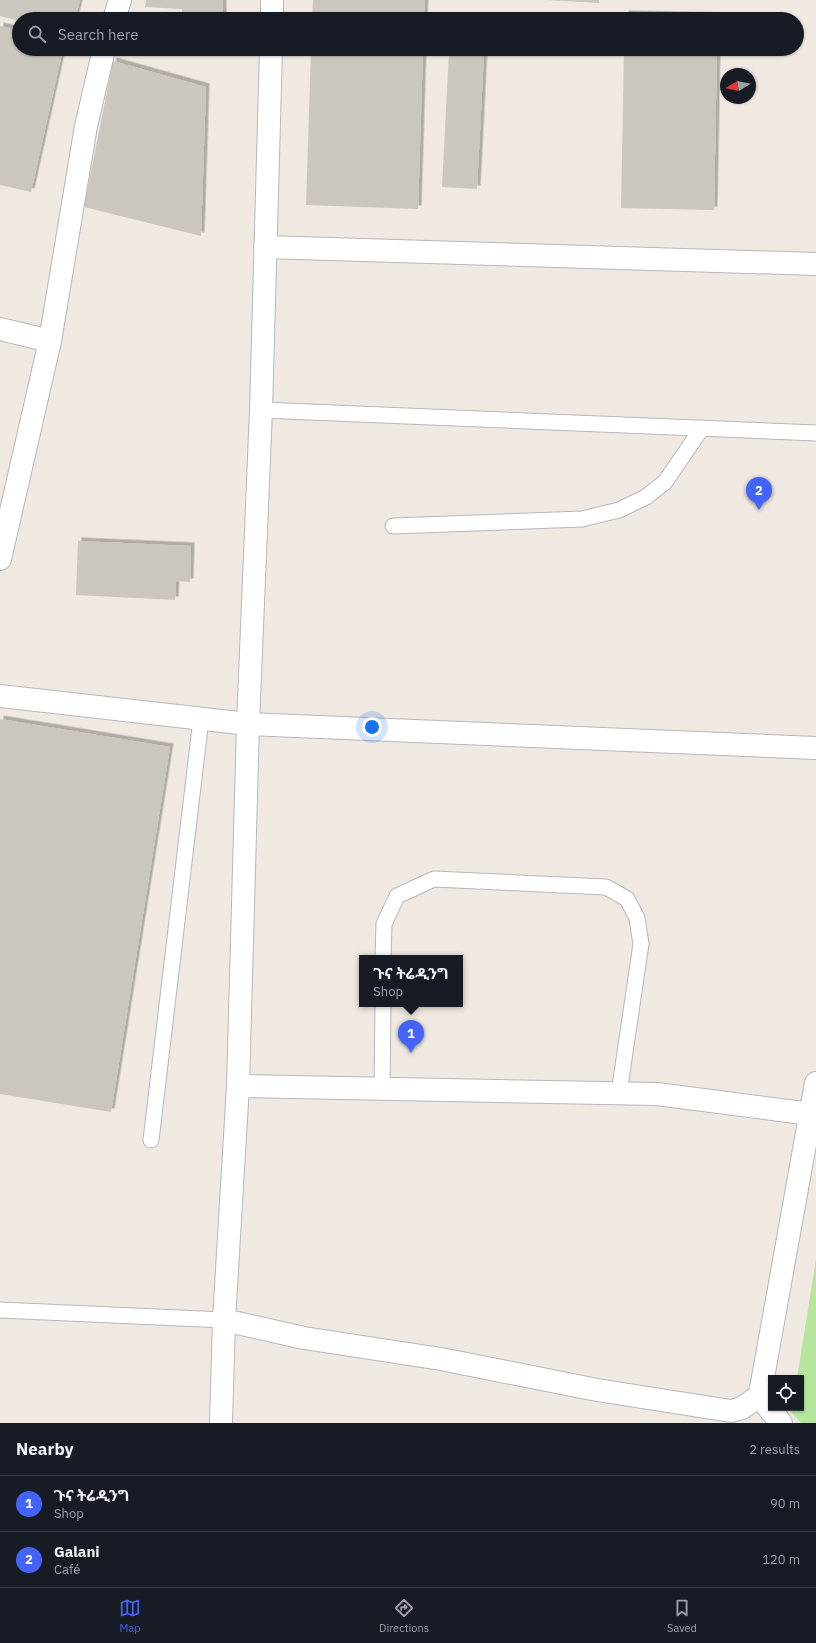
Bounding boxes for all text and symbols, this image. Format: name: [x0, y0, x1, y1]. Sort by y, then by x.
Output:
search box: [12, 12, 804, 56]
icon: search: [26, 23, 48, 45]
text: Search here: [58, 25, 138, 44]
north arrow: [720, 68, 756, 104]
pin: 2: [746, 477, 772, 510]
your location: [362, 717, 382, 737]
popup: [359, 955, 463, 1007]
text: ጉና ትሬዲንግ: [373, 964, 449, 983]
text: Shop: [373, 983, 403, 1000]
pin: 1: [398, 1020, 424, 1053]
map controls: [768, 1375, 804, 1411]
button: locate: [768, 1375, 804, 1411]
text: Nearby: [16, 1438, 74, 1460]
text: 2 results: [749, 1441, 800, 1458]
text: ጉና ትሬዲንግ: [54, 1486, 130, 1505]
text: 1: [25, 1495, 33, 1512]
text: 90 m: [770, 1495, 800, 1512]
text: Shop: [54, 1505, 84, 1522]
text: Galani: [54, 1542, 100, 1561]
text: 2: [25, 1551, 33, 1568]
text: 120 m: [762, 1551, 800, 1568]
text: Café: [54, 1561, 80, 1578]
tab: Map: [119, 1597, 141, 1635]
tab: Directions: [379, 1597, 429, 1635]
tab: Saved: [667, 1597, 697, 1635]

